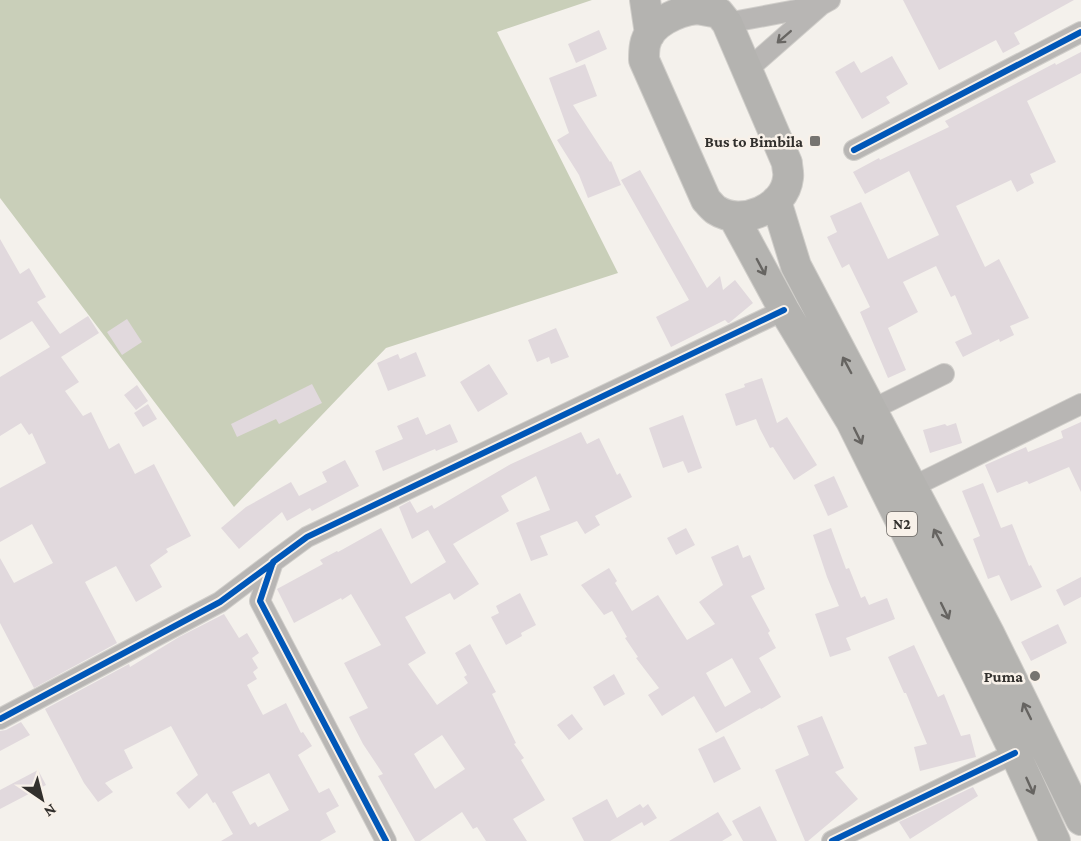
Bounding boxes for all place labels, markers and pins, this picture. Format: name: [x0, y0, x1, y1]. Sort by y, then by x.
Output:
place label: Bus to Bimbila: [705, 133, 803, 150]
marker: Bus to Bimbila: [808, 134, 822, 148]
place label: Puma: [984, 668, 1023, 685]
marker: Puma: [1028, 669, 1042, 683]

